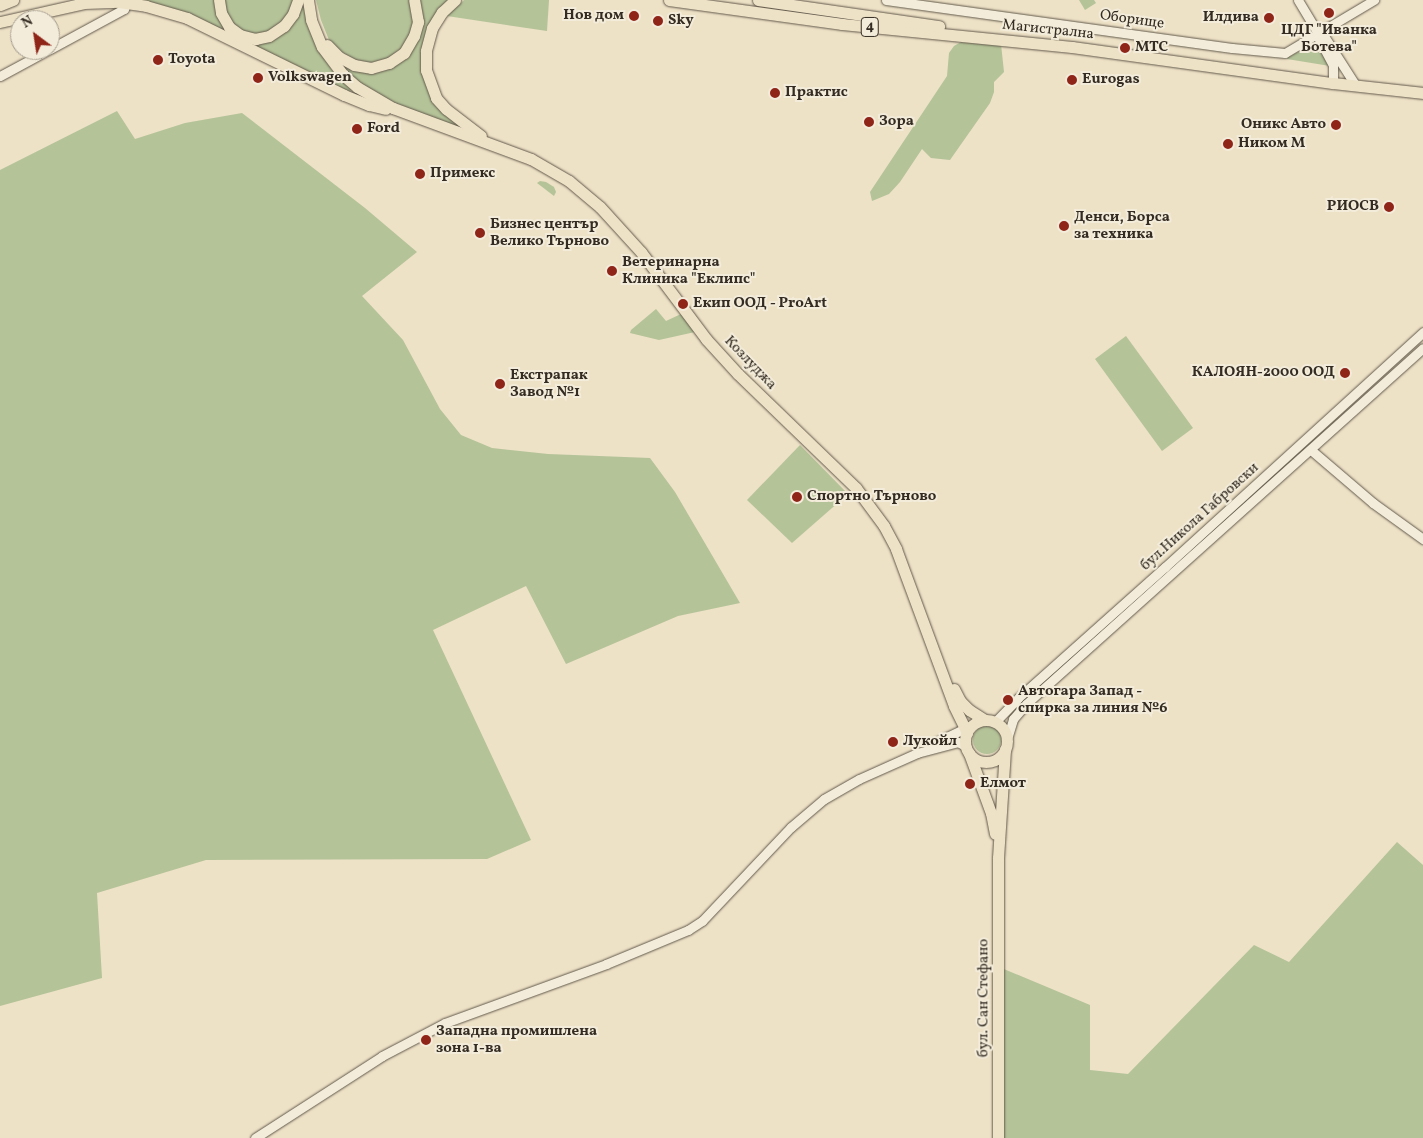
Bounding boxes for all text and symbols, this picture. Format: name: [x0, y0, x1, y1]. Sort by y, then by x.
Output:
place label: Нов дом: [563, 7, 624, 25]
street label: Оборище: [1099, 7, 1165, 33]
marker: ЦДГ "Иванка Ботева": [1323, 7, 1335, 19]
place label: Илдива: [1203, 9, 1259, 27]
north arrow: [10, 10, 60, 60]
marker: Нов дом: [628, 10, 640, 22]
text: N: [18, 12, 37, 33]
place label: Sky: [668, 12, 694, 30]
marker: Илдива: [1263, 12, 1275, 24]
marker: Sky: [652, 15, 664, 27]
road number: 4: [860, 16, 880, 38]
street label: Магистрална: [1001, 16, 1095, 44]
place label: ЦДГ "Иванка Ботева": [1281, 21, 1377, 56]
place label: МТС: [1135, 39, 1168, 57]
marker: МТС: [1119, 42, 1131, 54]
place label: Toyota: [168, 51, 215, 69]
marker: Toyota: [152, 54, 164, 66]
place label: Volkswagen: [268, 69, 352, 87]
place label: Eurogas: [1082, 71, 1140, 89]
marker: Volkswagen: [252, 72, 264, 84]
marker: Eurogas: [1066, 74, 1078, 86]
place label: Практис: [785, 84, 848, 102]
marker: Практис: [769, 87, 781, 99]
place label: Зора: [879, 113, 914, 131]
marker: Зора: [863, 116, 875, 128]
place label: Оникс Авто: [1241, 116, 1326, 134]
marker: Оникс Авто: [1330, 119, 1342, 131]
place label: Ford: [367, 120, 400, 138]
marker: Ford: [351, 123, 363, 135]
place label: Ником М: [1238, 135, 1305, 153]
marker: Ником М: [1222, 138, 1234, 150]
place label: Примекс: [430, 165, 495, 183]
marker: Примекс: [414, 168, 426, 180]
place label: РИОСВ: [1327, 198, 1379, 216]
marker: РИОСВ: [1383, 201, 1395, 213]
place label: Денси, Борса за техника: [1074, 208, 1170, 243]
place label: Бизнес център Велико Търново: [490, 215, 609, 250]
marker: Денси, Борса за техника: [1058, 220, 1070, 232]
marker: Бизнес център Велико Търново: [474, 227, 486, 239]
place label: Ветеринарна Клиника "Еклипс": [622, 253, 755, 288]
marker: Ветеринарна Клиника "Еклипс": [606, 265, 618, 277]
place label: Екип ООД - ProArt: [693, 295, 827, 313]
marker: Екип ООД - ProArt: [677, 298, 689, 310]
street label: Козлуджа: [720, 332, 780, 394]
place label: КАЛОЯН-2000 ООД: [1192, 364, 1335, 382]
place label: Екстрапак Завод №1: [510, 366, 588, 401]
marker: КАЛОЯН-2000 ООД: [1339, 367, 1351, 379]
marker: Екстрапак Завод №1: [494, 378, 506, 390]
street label: бул.Никола Габровски: [1137, 459, 1263, 575]
place label: Спортно Търново: [807, 488, 937, 506]
marker: Спортно Търново: [791, 491, 803, 503]
place label: Автогара Запад - спирка за линия №6: [1018, 682, 1168, 717]
marker: Автогара Запад - спирка за линия №6: [1002, 694, 1014, 706]
place label: Лукойл: [903, 733, 957, 751]
marker: Лукойл: [887, 736, 899, 748]
place label: Елмот: [980, 775, 1026, 793]
marker: Елмот: [964, 778, 976, 790]
street label: бул. Сан Стефано: [975, 939, 993, 1057]
place label: Западна промишлена зона 1-ва: [436, 1022, 597, 1057]
marker: Западна промишлена зона 1-ва: [420, 1034, 432, 1046]

